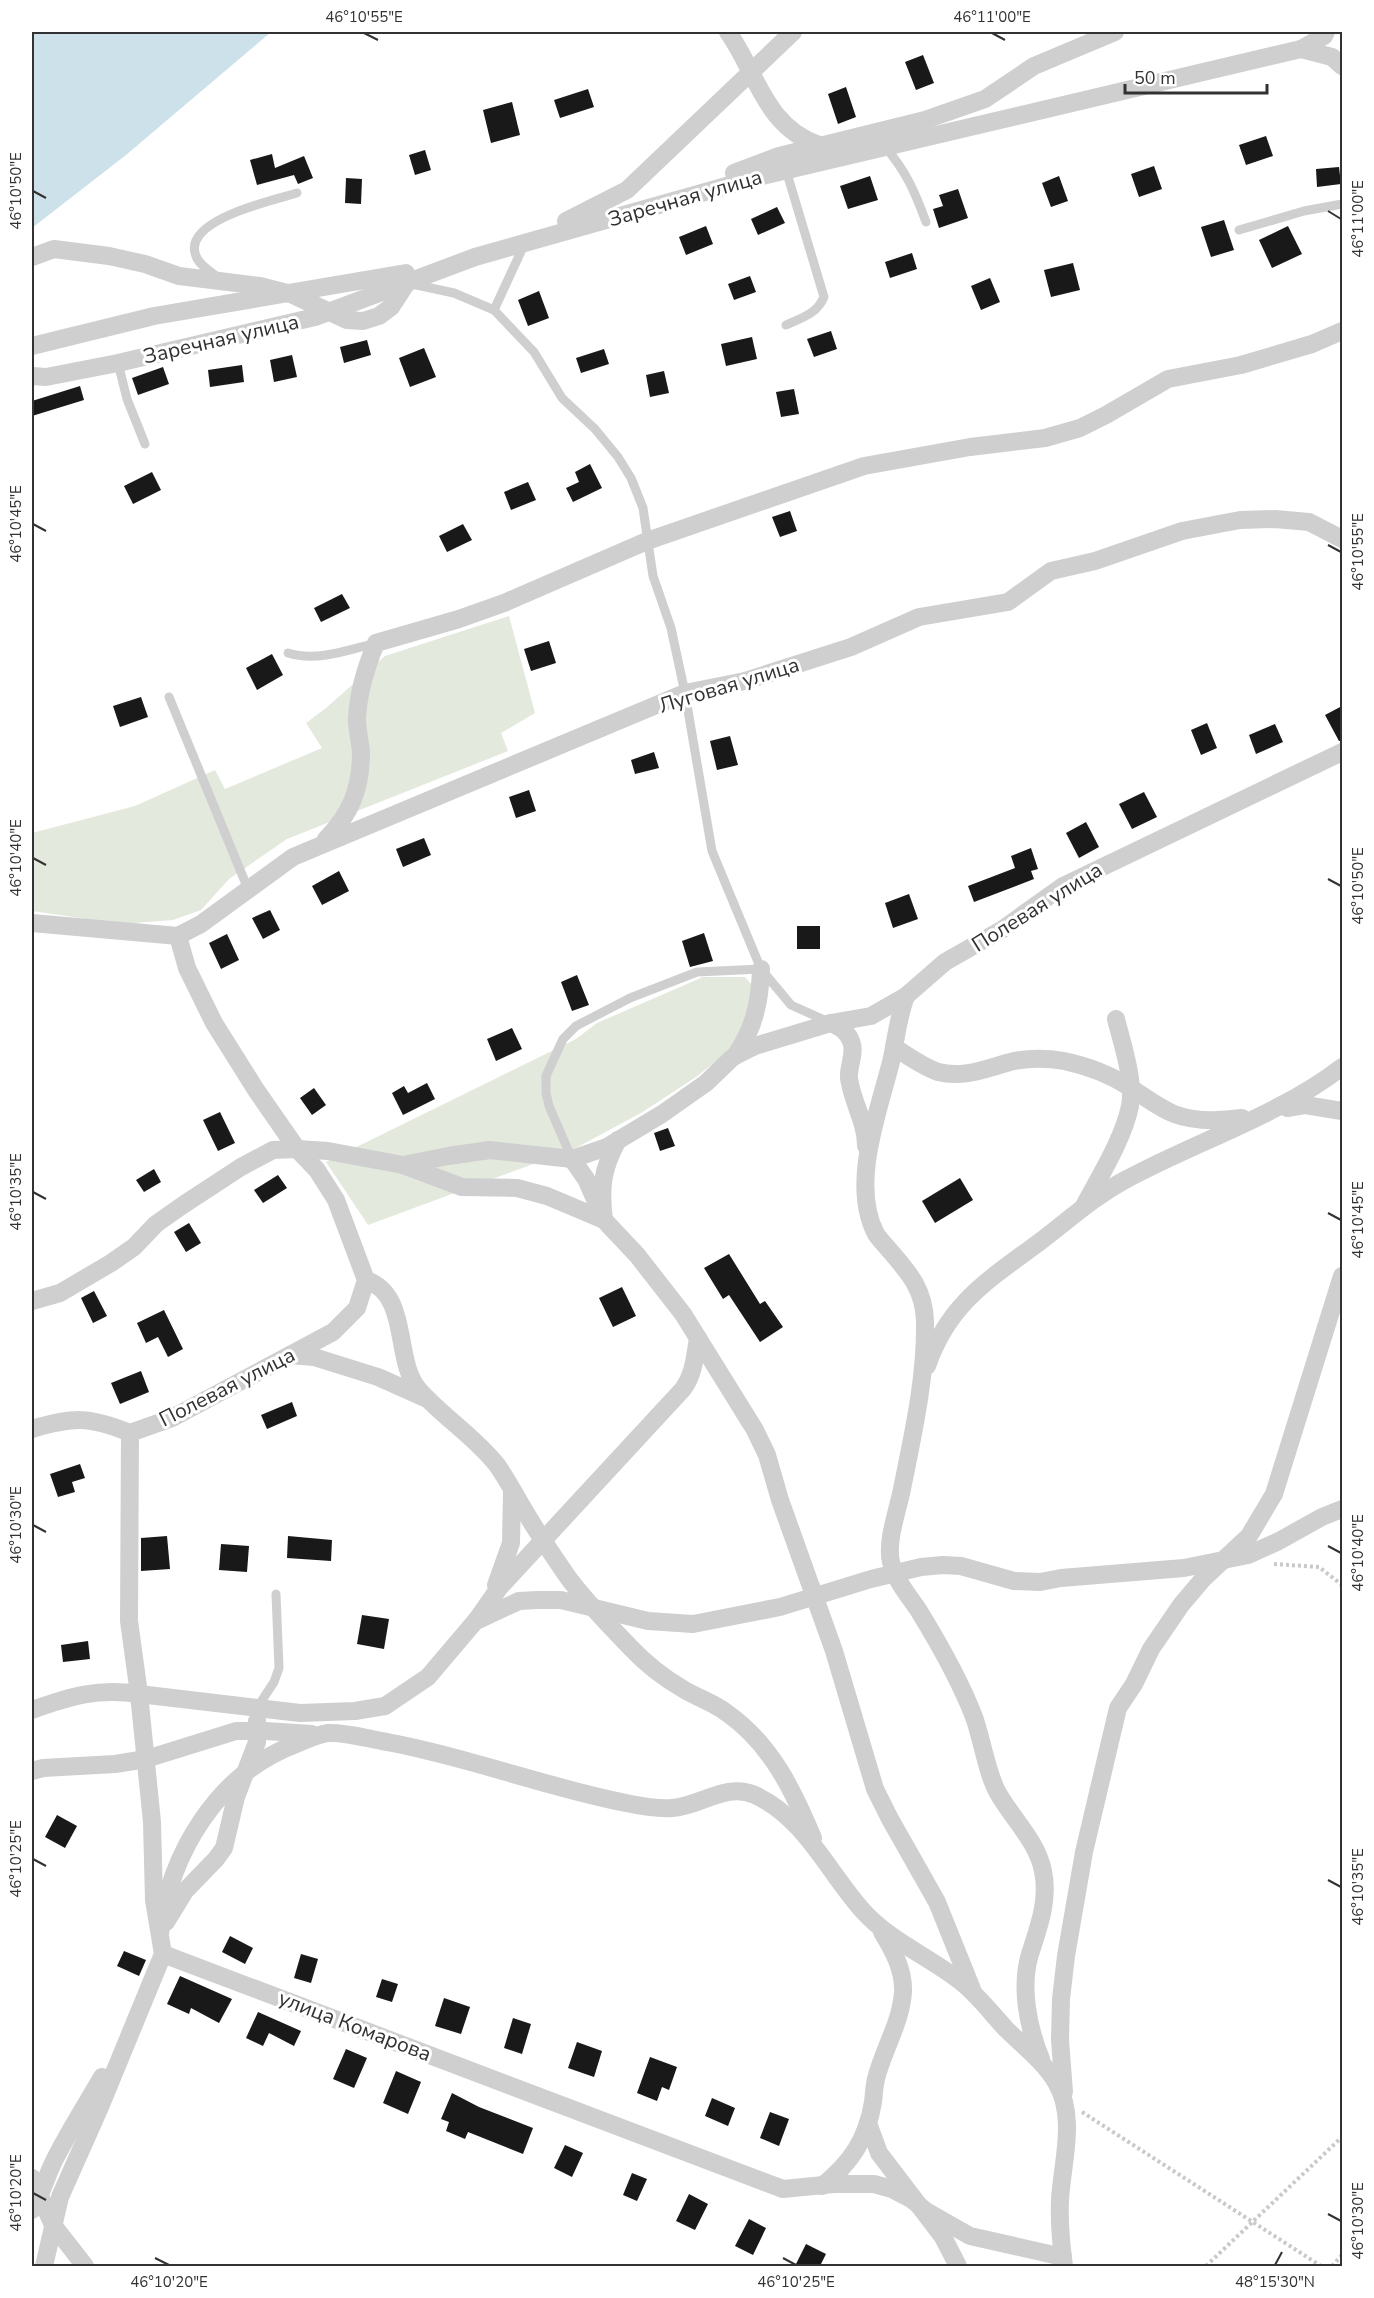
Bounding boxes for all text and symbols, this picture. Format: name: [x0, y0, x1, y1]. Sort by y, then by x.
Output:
text: 46°10'55"E: [325, 7, 403, 27]
text: 46°11'00"E: [953, 7, 1031, 27]
scale bar: [1125, 57, 1268, 95]
text: 50 m: [1134, 66, 1176, 90]
text: 46°10'50"E: [6, 152, 26, 230]
street label: Заречная улица: [605, 163, 765, 233]
text: 46°11'00"E: [1348, 180, 1368, 258]
street label: Заречная улица: [140, 307, 302, 371]
text: 46°10'45"E: [6, 485, 26, 563]
text: 46°10'55"E: [1348, 513, 1368, 591]
street label: Луговая улица: [655, 650, 803, 720]
text: 46°10'40"E: [6, 819, 26, 897]
text: 46°10'50"E: [1348, 847, 1368, 925]
street label: Полевая улица: [966, 856, 1108, 958]
text: 46°10'35"E: [6, 1153, 26, 1231]
text: 46°10'45"E: [1348, 1181, 1368, 1259]
street label: Полевая улица: [154, 1341, 300, 1433]
text: 46°10'30"E: [6, 1486, 26, 1564]
text: 46°10'40"E: [1348, 1514, 1368, 1592]
text: 46°10'25"E: [6, 1820, 26, 1898]
text: 46°10'35"E: [1348, 1848, 1368, 1926]
street label: улица Комарова: [275, 1984, 435, 2068]
text: 46°10'20"E: [6, 2154, 26, 2232]
text: 46°10'30"E: [1348, 2182, 1368, 2260]
text: 46°10'20"E: [130, 2272, 208, 2292]
text: 46°10'25"E: [757, 2272, 835, 2292]
text: 48°15'30"N: [1235, 2272, 1315, 2292]

